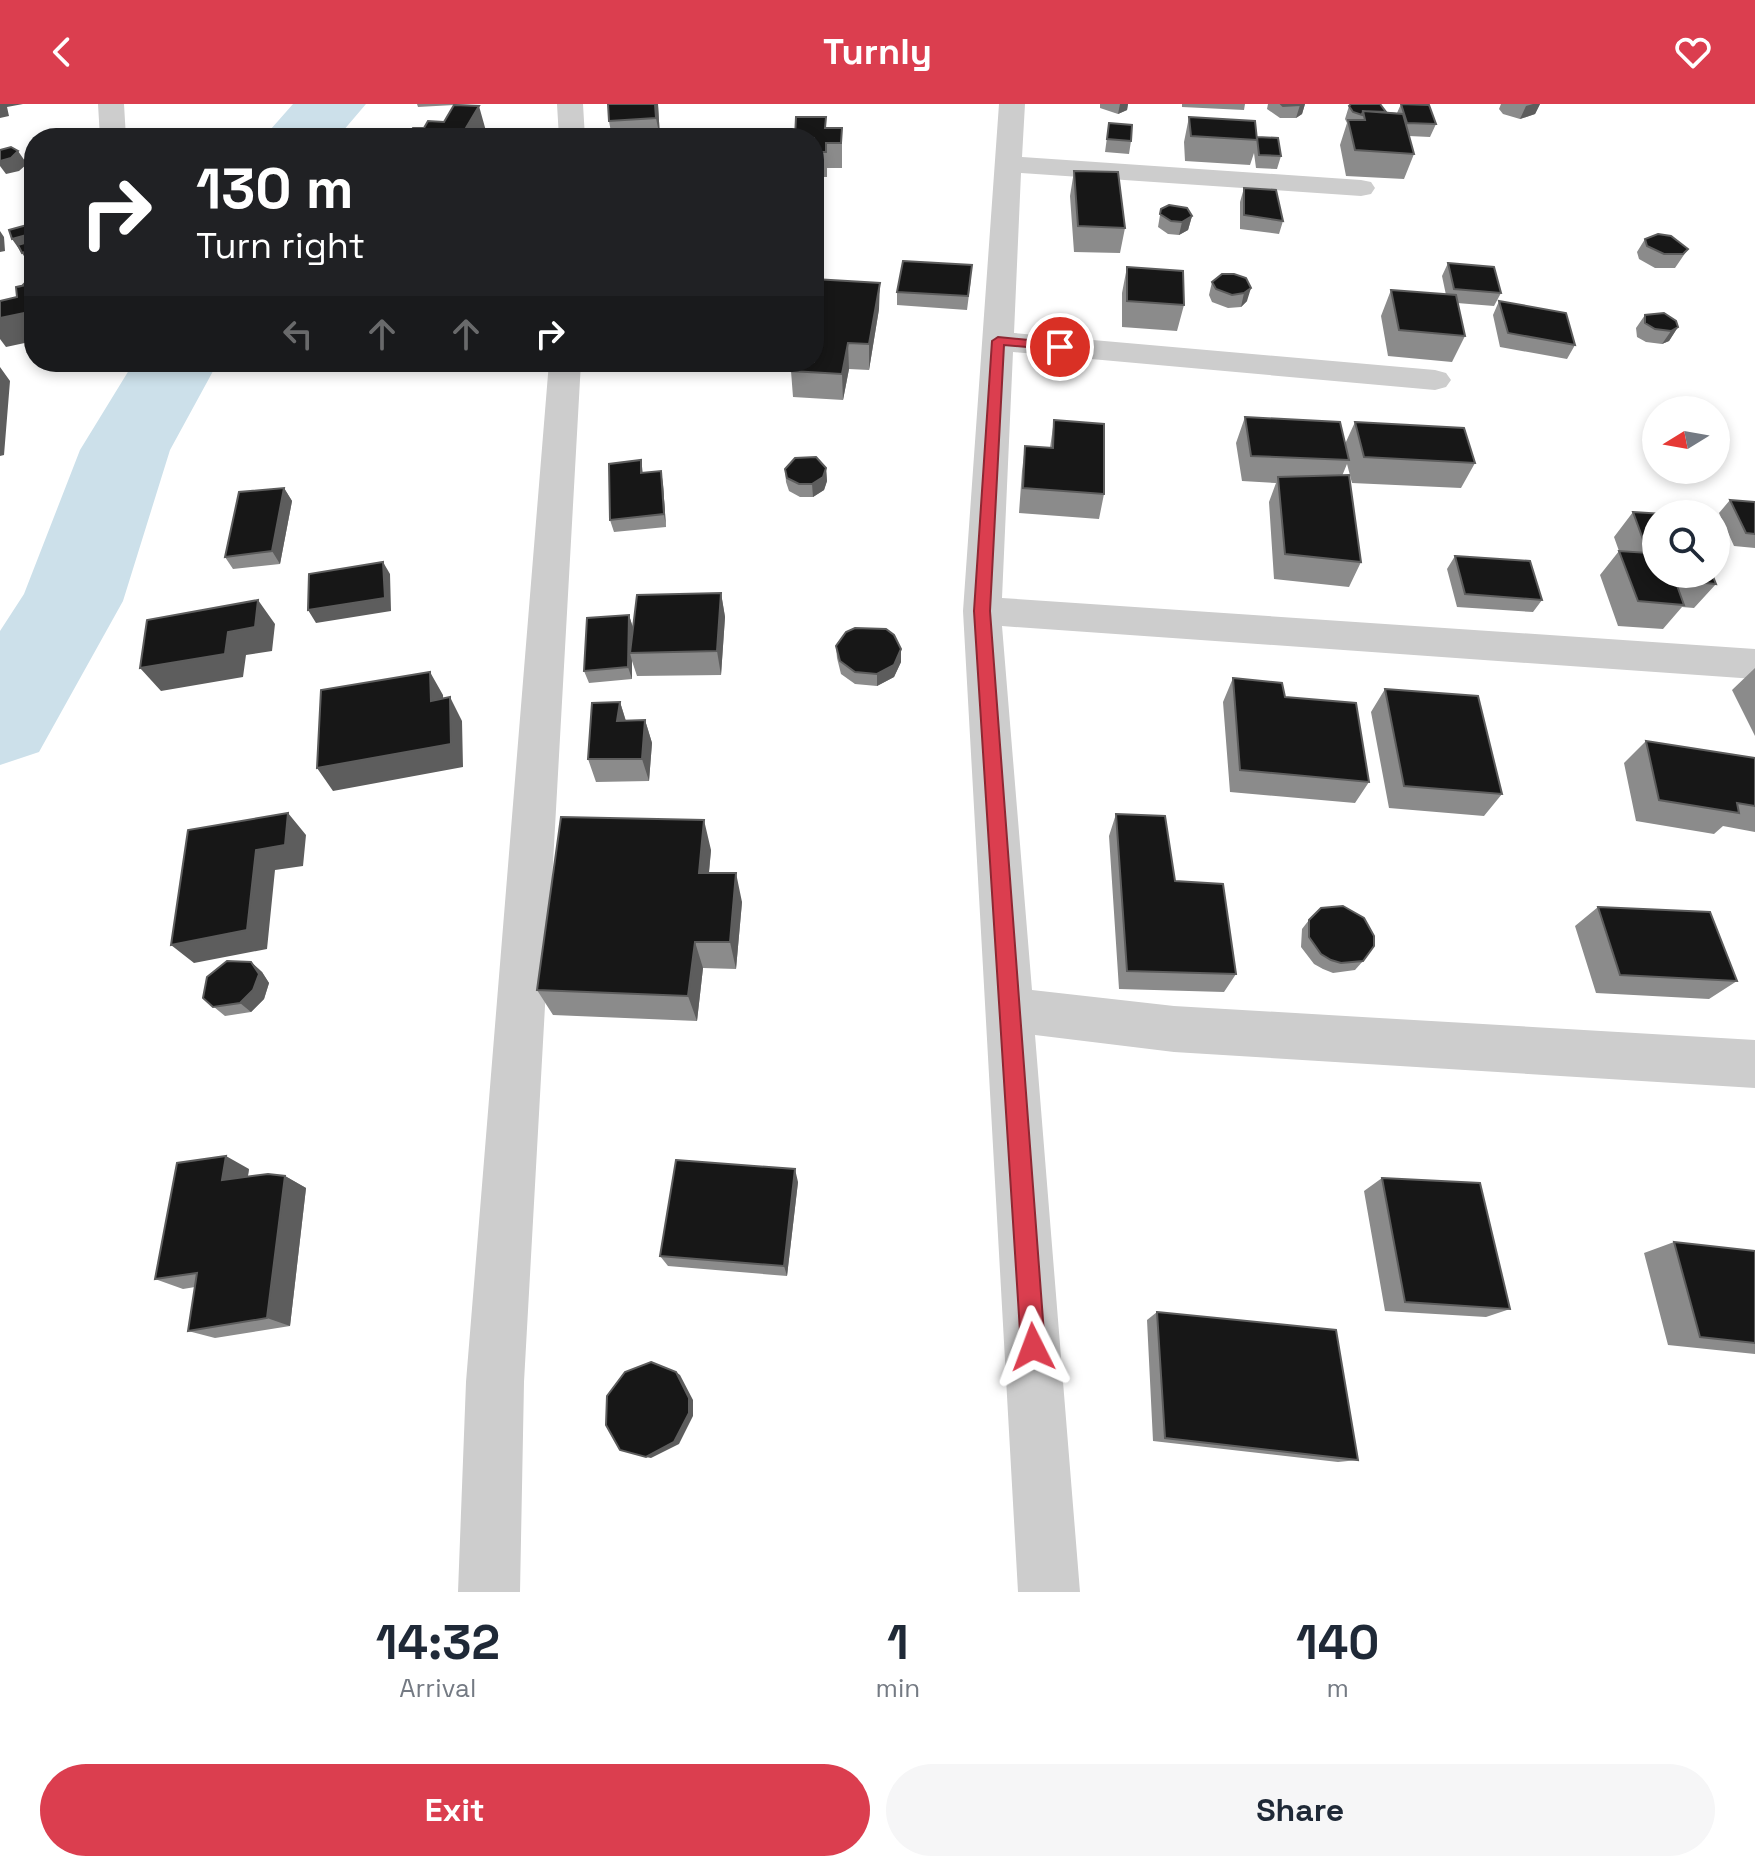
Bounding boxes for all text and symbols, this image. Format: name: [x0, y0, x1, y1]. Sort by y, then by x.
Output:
text: Turnly: [823, 29, 932, 75]
icon: back: [40, 30, 84, 74]
icon: heart: [1671, 30, 1715, 74]
text: 130 m: [196, 153, 354, 224]
icon: right: [64, 160, 168, 264]
text: Turn right: [196, 223, 365, 269]
icon: left: [276, 312, 320, 356]
icon: ahead: [360, 312, 404, 356]
icon: ahead: [444, 312, 488, 356]
icon: right: [528, 312, 572, 356]
pin: [1026, 313, 1094, 381]
icon: arrive: [1038, 325, 1082, 369]
north arrow: [1642, 396, 1730, 484]
map controls: [1642, 396, 1730, 588]
button: search: [1642, 500, 1730, 588]
position arrow: [991, 1305, 1075, 1389]
text: 14:32: [376, 1612, 500, 1673]
text: 1: [887, 1612, 909, 1673]
text: 140: [1296, 1612, 1379, 1673]
text: Arrival: [399, 1671, 476, 1705]
text: min: [876, 1671, 920, 1705]
text: m: [1326, 1671, 1349, 1705]
button: Exit: [40, 1764, 870, 1856]
button: Share: [886, 1764, 1715, 1856]

